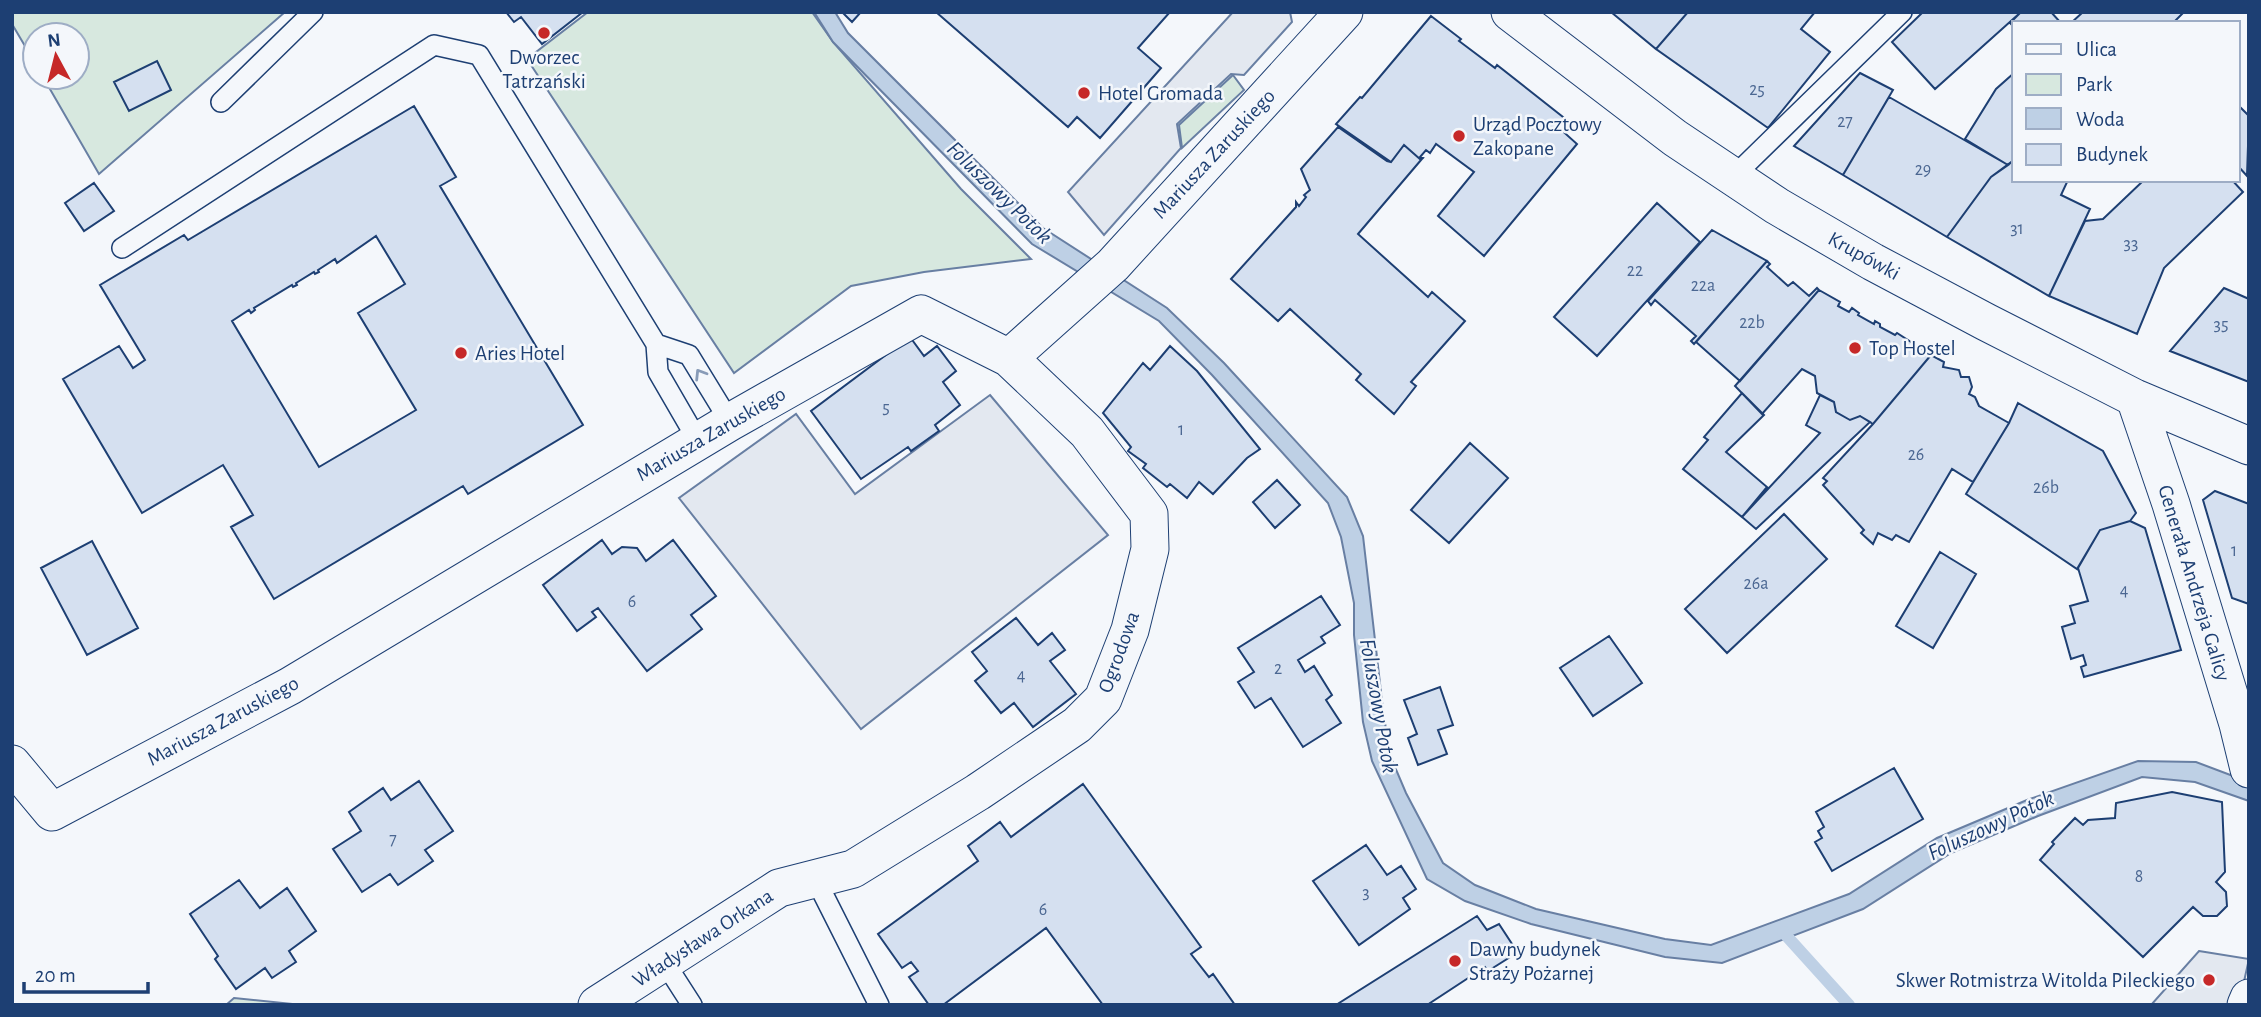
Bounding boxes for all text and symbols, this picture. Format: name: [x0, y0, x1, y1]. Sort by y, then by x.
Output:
north arrow: [21, 21, 91, 91]
legend: [2012, 21, 2240, 182]
marker: Dworzec Tatrzański: [536, 25, 552, 41]
text: N: [46, 30, 62, 51]
text: Ulica: [2076, 39, 2117, 60]
place label: Dworzec Tatrzański: [502, 47, 586, 92]
text: Park: [2076, 74, 2113, 95]
house number: 25: [1749, 81, 1765, 99]
place label: Hotel Gromada: [1098, 83, 1223, 104]
marker: Hotel Gromada: [1076, 85, 1092, 101]
street label: Mariusza Zaruskiego: [1149, 85, 1279, 223]
text: Woda: [2076, 109, 2125, 130]
house number: 27: [1837, 113, 1853, 131]
place label: Urząd Pocztowy Zakopane: [1473, 114, 1602, 159]
marker: Urząd Pocztowy Zakopane: [1451, 128, 1467, 144]
water label: Foluszowy Potok: [942, 137, 1056, 249]
text: Budynek: [2076, 144, 2148, 165]
house number: 29: [1915, 161, 1931, 179]
house number: 31: [2010, 220, 2024, 238]
street label: Krupówki: [1825, 228, 1903, 284]
house number: 33: [2124, 235, 2138, 253]
house number: 22: [1627, 262, 1643, 280]
house number: 22a: [1691, 277, 1715, 295]
house number: 22b: [1739, 314, 1765, 332]
house number: 35: [2214, 316, 2228, 334]
place label: Top Hostel: [1869, 338, 1956, 359]
marker: Top Hostel: [1847, 340, 1863, 356]
place label: Aries Hotel: [475, 343, 565, 364]
marker: Aries Hotel: [453, 345, 469, 361]
one-way arrow: [695, 368, 708, 381]
street label: Mariusza Zaruskiego: [633, 383, 789, 485]
house number: 5: [882, 399, 890, 417]
house number: 1: [1178, 421, 1184, 439]
house number: 26: [1908, 446, 1924, 464]
house number: 26b: [2033, 479, 2059, 497]
street label: Generała Andrzeja Galicy: [2154, 482, 2234, 684]
house number: 1: [2231, 542, 2237, 560]
house number: 26a: [1744, 575, 1768, 593]
house number: 4: [2120, 582, 2129, 600]
house number: 6: [628, 593, 636, 611]
street label: Ogrodowa: [1095, 608, 1144, 696]
water label: Foluszowy Potok: [1355, 637, 1401, 776]
house number: 2: [1274, 660, 1282, 678]
house number: 4: [1017, 667, 1026, 685]
street label: Mariusza Zaruskiego: [144, 672, 302, 770]
water label: Foluszowy Potok: [1924, 787, 2058, 865]
house number: 7: [389, 831, 397, 849]
house number: 8: [2135, 868, 2143, 886]
house number: 3: [1362, 884, 1370, 902]
street label: Władysława Orkana: [629, 885, 777, 991]
house number: 6: [1039, 901, 1047, 919]
place label: Dawny budynek Straży Pożarnej: [1469, 939, 1601, 984]
scale bar: [24, 950, 149, 994]
marker: Dawny budynek Straży Pożarnej: [1447, 953, 1463, 969]
text: 20 m: [35, 965, 76, 986]
place label: Skwer Rotmistrza Witolda Pileckiego: [1896, 970, 2195, 991]
marker: Skwer Rotmistrza Witolda Pileckiego: [2201, 972, 2217, 988]

